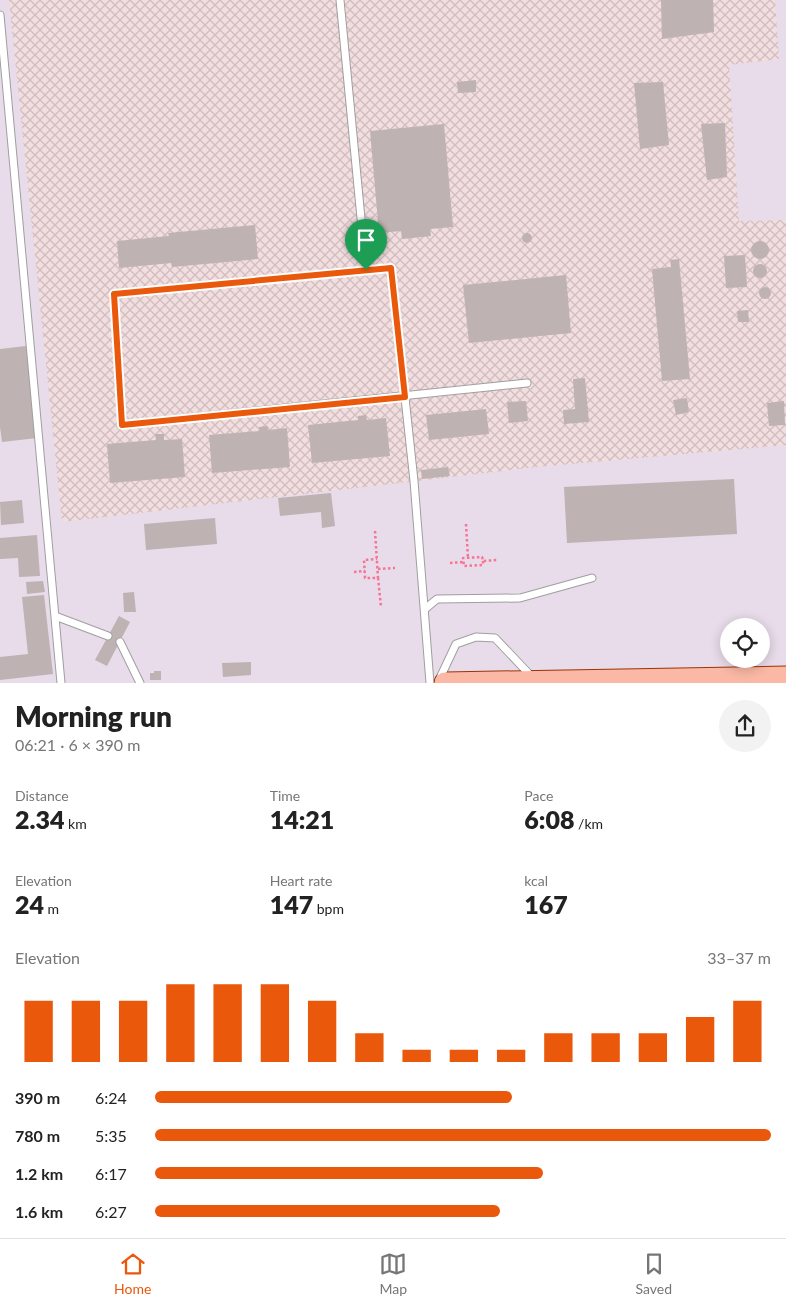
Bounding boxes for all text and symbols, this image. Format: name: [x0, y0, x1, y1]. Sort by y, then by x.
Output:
pin: [345, 219, 387, 270]
icon: arrive: [352, 226, 380, 254]
map controls: [720, 618, 770, 668]
button: locate: [720, 618, 770, 668]
text: Morning run: [15, 699, 172, 733]
button: share: [719, 700, 771, 752]
text: 06:21 · 6 × 390 m: [15, 735, 140, 754]
text: Distance: [15, 787, 69, 804]
text: Time: [270, 787, 300, 804]
text: Pace: [524, 787, 553, 804]
text: 2.34: [15, 804, 64, 834]
text: 14:21: [270, 804, 334, 834]
text: 6:08: [524, 804, 574, 834]
text: km: [64, 815, 87, 832]
text: /km: [574, 815, 603, 832]
text: Elevation: [15, 872, 72, 889]
text: Heart rate: [270, 872, 332, 889]
text: kcal: [524, 872, 548, 889]
text: 24: [15, 889, 44, 919]
text: 147: [270, 889, 313, 919]
text: 167: [524, 889, 568, 919]
text: m: [44, 900, 59, 917]
text: bpm: [313, 900, 344, 917]
text: Elevation: [15, 948, 80, 967]
text: 33–37 m: [707, 948, 771, 967]
text: 390 m: [15, 1088, 60, 1107]
text: 6:24: [95, 1088, 127, 1107]
text: 780 m: [15, 1126, 60, 1145]
text: 5:35: [95, 1126, 127, 1145]
text: 1.2 km: [15, 1164, 63, 1183]
text: 6:17: [95, 1164, 127, 1183]
text: 1.6 km: [15, 1202, 63, 1221]
text: 6:27: [95, 1202, 127, 1221]
tab: Home: [114, 1250, 151, 1297]
tab: Map: [379, 1250, 407, 1297]
tab: Saved: [635, 1250, 672, 1297]

